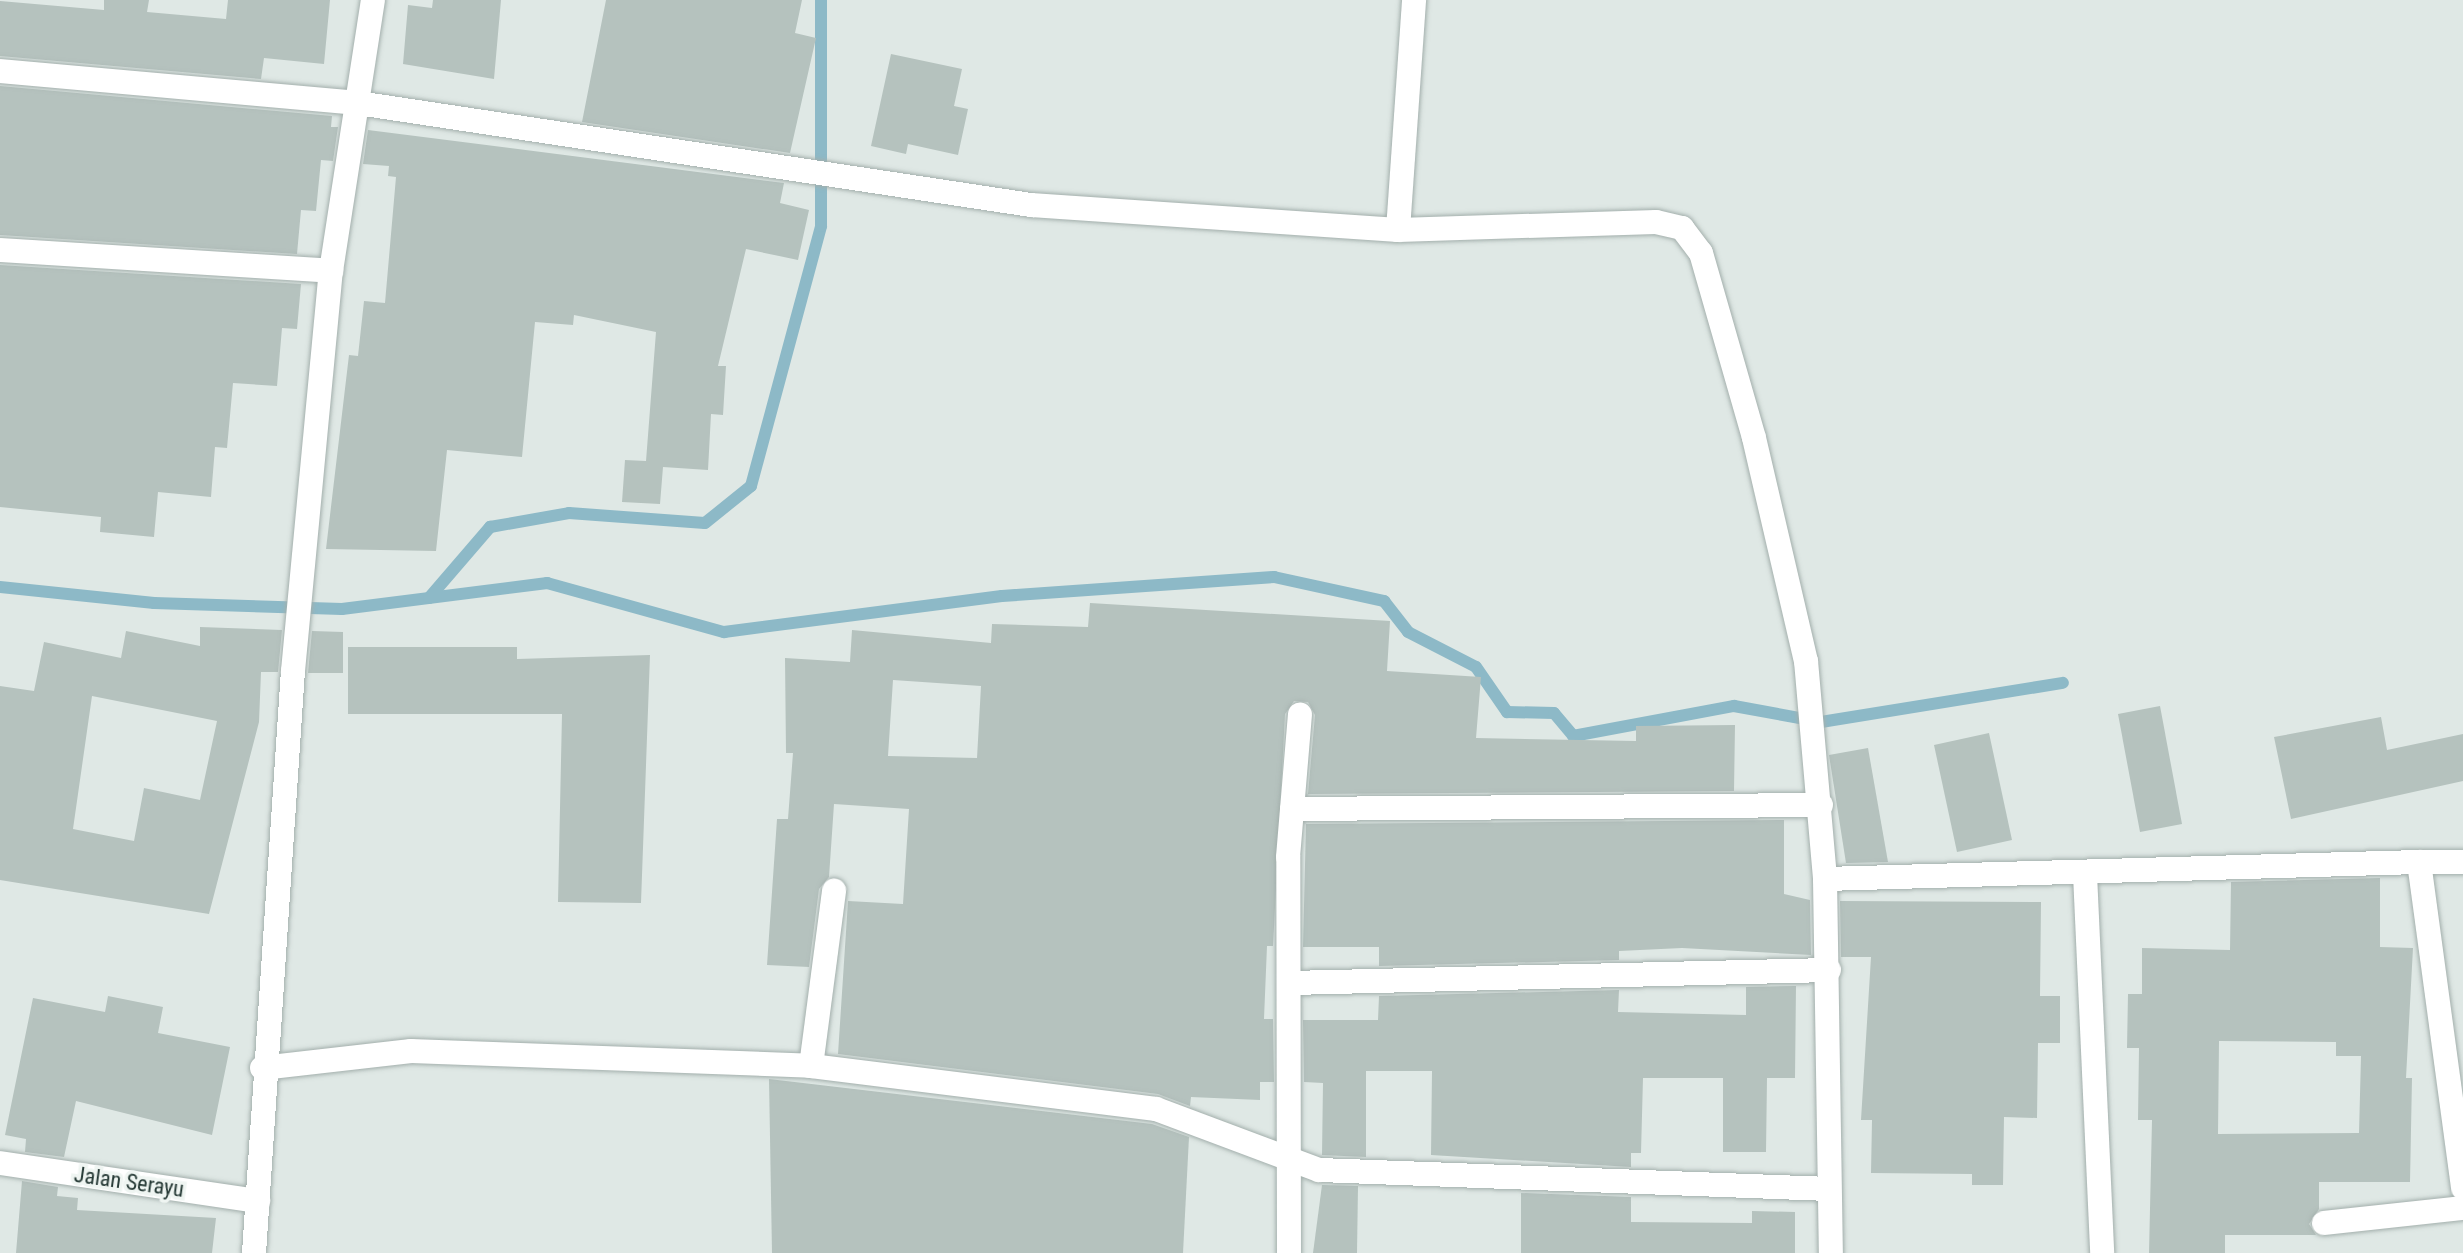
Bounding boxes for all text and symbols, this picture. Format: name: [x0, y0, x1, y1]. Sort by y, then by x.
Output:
street label: Jalan Serayu: [72, 1161, 186, 1203]

